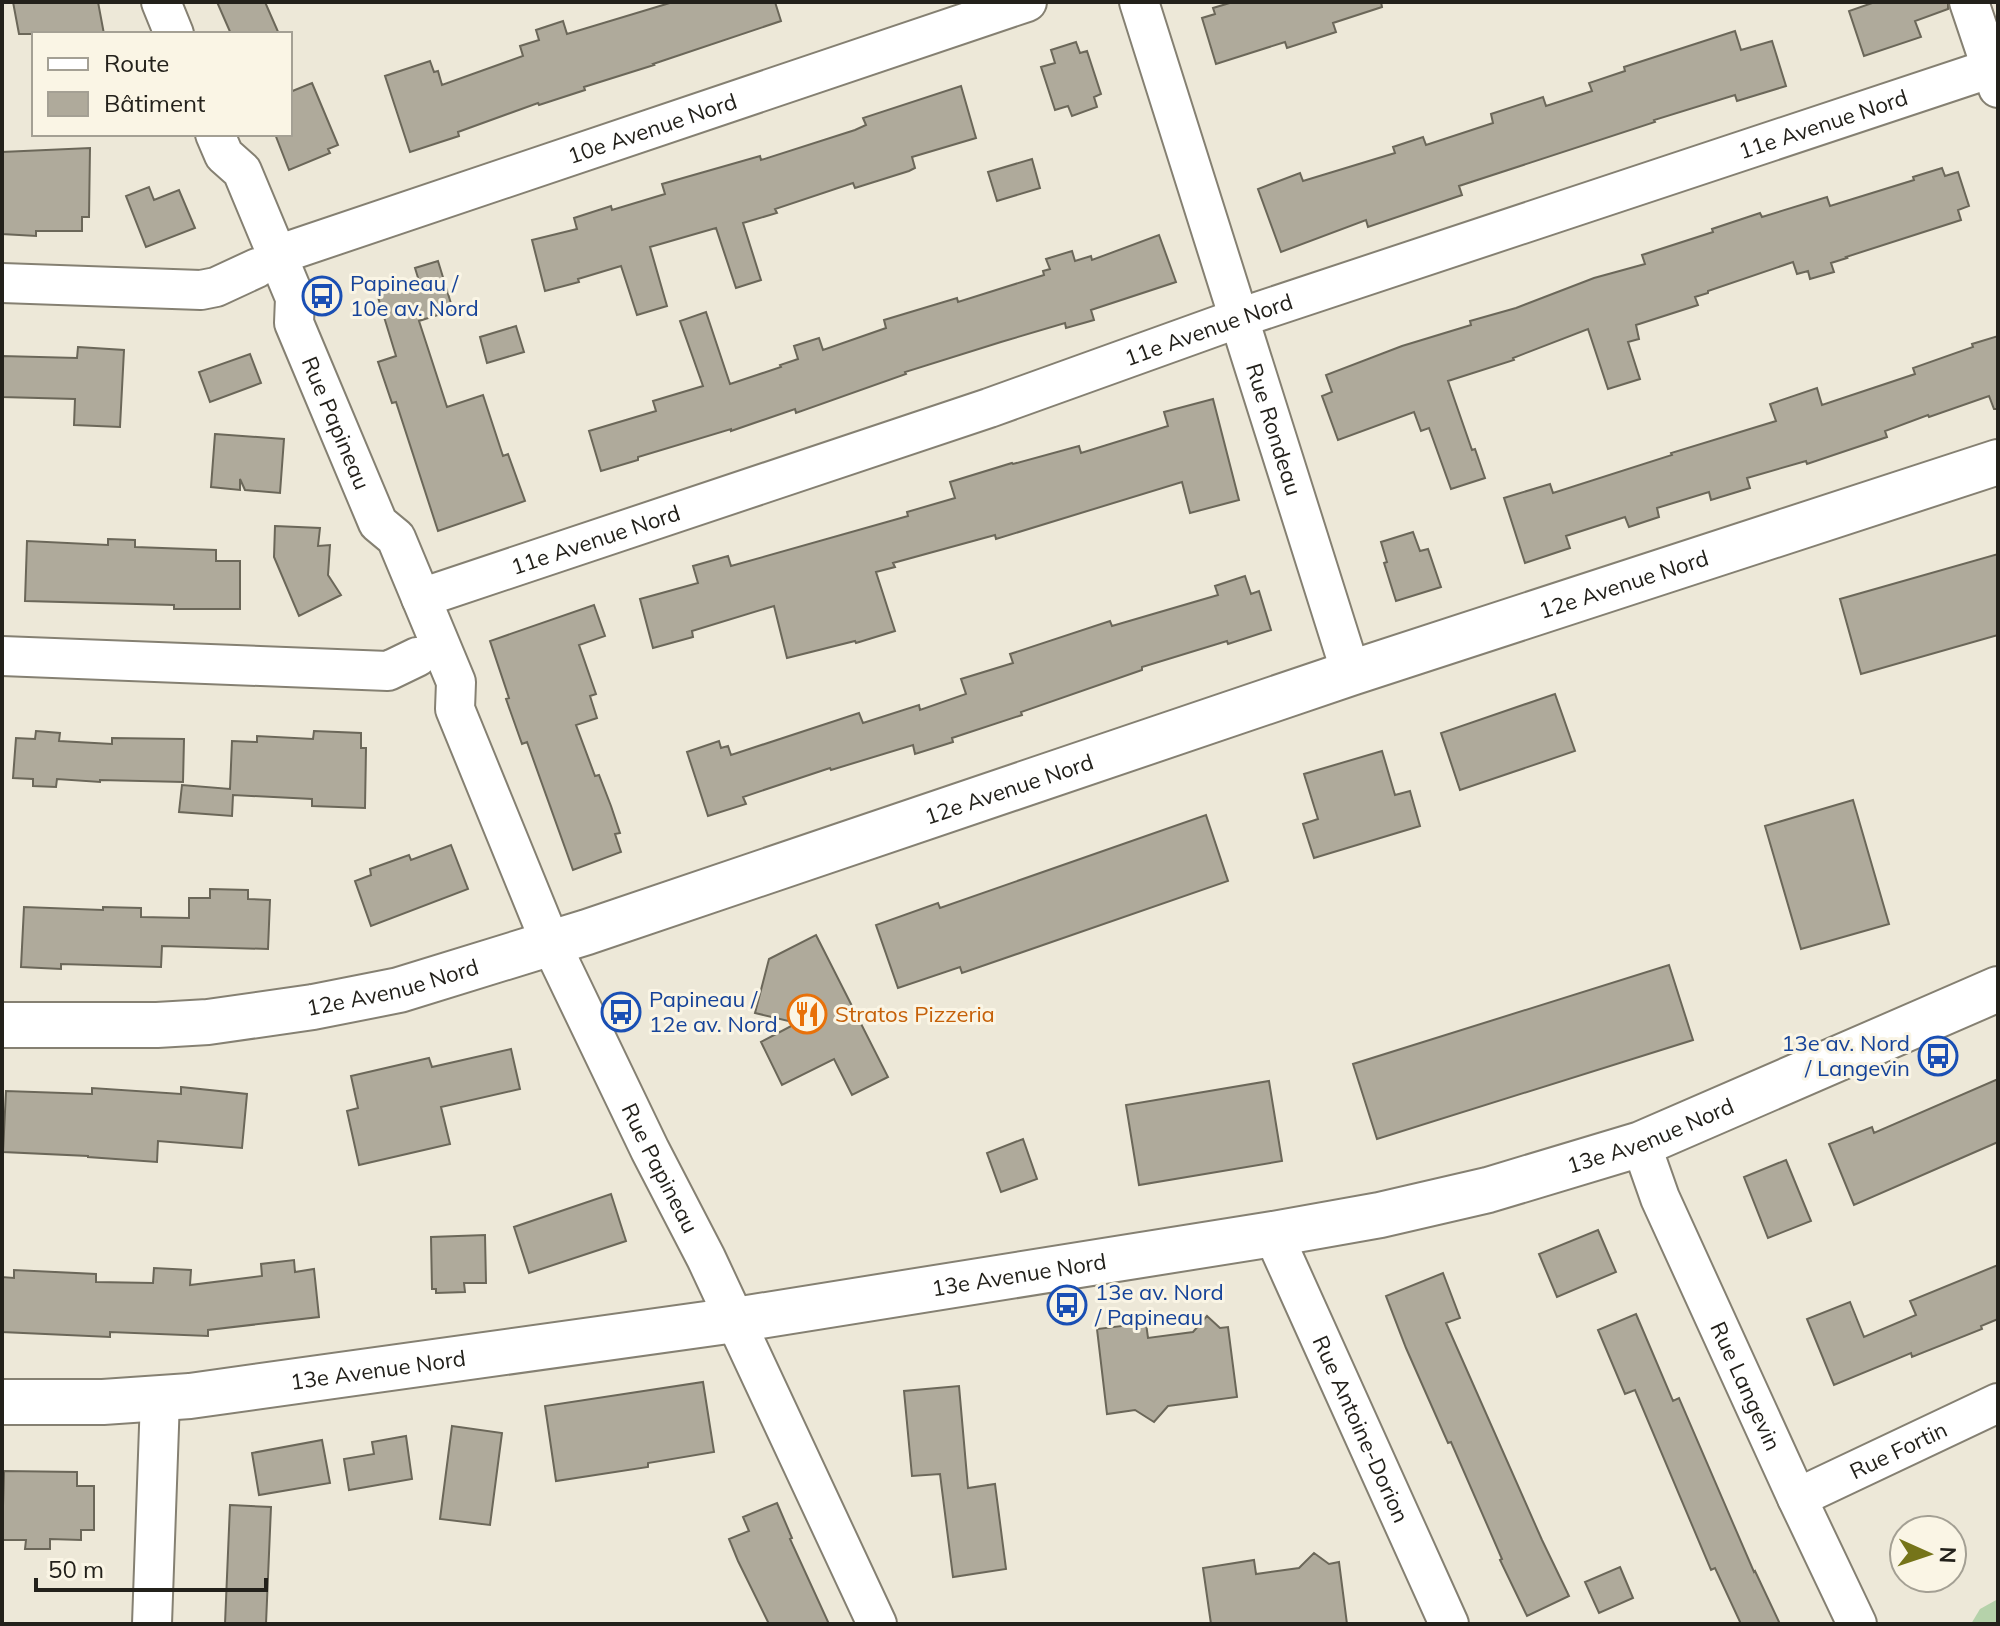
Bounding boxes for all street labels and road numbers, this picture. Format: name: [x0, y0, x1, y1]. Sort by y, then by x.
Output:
street label: 11e Avenue Nord: [1735, 83, 1911, 165]
street label: 10e Avenue Nord: [564, 87, 740, 170]
street label: 11e Avenue Nord: [1120, 287, 1296, 372]
street label: Rue Papineau: [296, 352, 376, 494]
street label: Rue Rondeau: [1240, 360, 1308, 499]
street label: 11e Avenue Nord: [507, 498, 684, 581]
street label: 12e Avenue Nord: [1535, 543, 1712, 625]
street label: 12e Avenue Nord: [921, 747, 1097, 831]
street label: 12e Avenue Nord: [304, 952, 482, 1022]
street label: 13e Avenue Nord: [1563, 1091, 1738, 1180]
street label: Rue Papineau: [616, 1099, 705, 1238]
street label: 13e Avenue Nord: [930, 1247, 1108, 1302]
street label: Rue Langevin: [1704, 1317, 1787, 1455]
street label: Rue Antoine-Dorion: [1307, 1331, 1415, 1527]
street label: 13e Avenue Nord: [289, 1344, 467, 1396]
street label: Rue Fortin: [1845, 1415, 1952, 1485]

